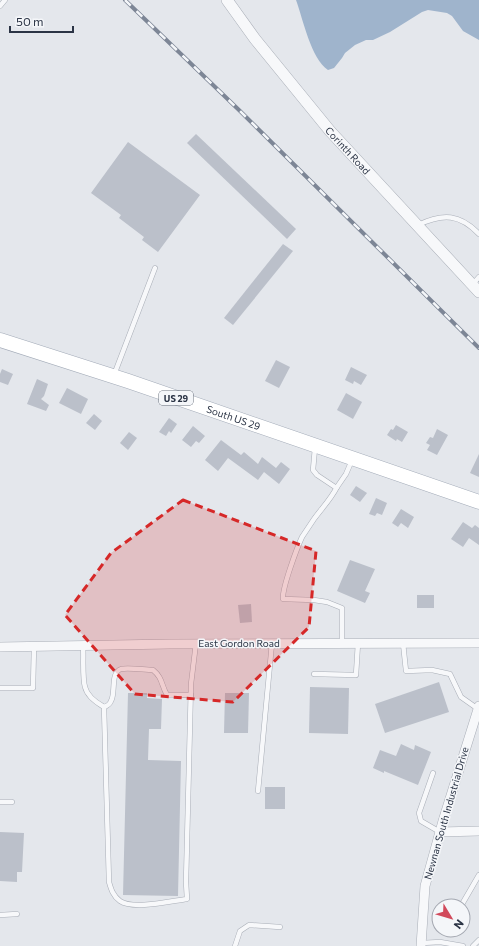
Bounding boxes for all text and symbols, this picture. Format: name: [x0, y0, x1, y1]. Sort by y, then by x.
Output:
scale bar: [10, 8, 73, 34]
text: 50 m: [16, 14, 44, 28]
street label: Corinth Road: [323, 124, 373, 177]
road number: US 29: [159, 391, 193, 405]
street label: South US 29: [205, 403, 262, 432]
street label: East Gordon Road: [198, 637, 280, 649]
street label: Newnan South Industrial Drive: [421, 745, 471, 881]
north arrow: [431, 898, 471, 938]
text: N: [452, 917, 467, 932]

